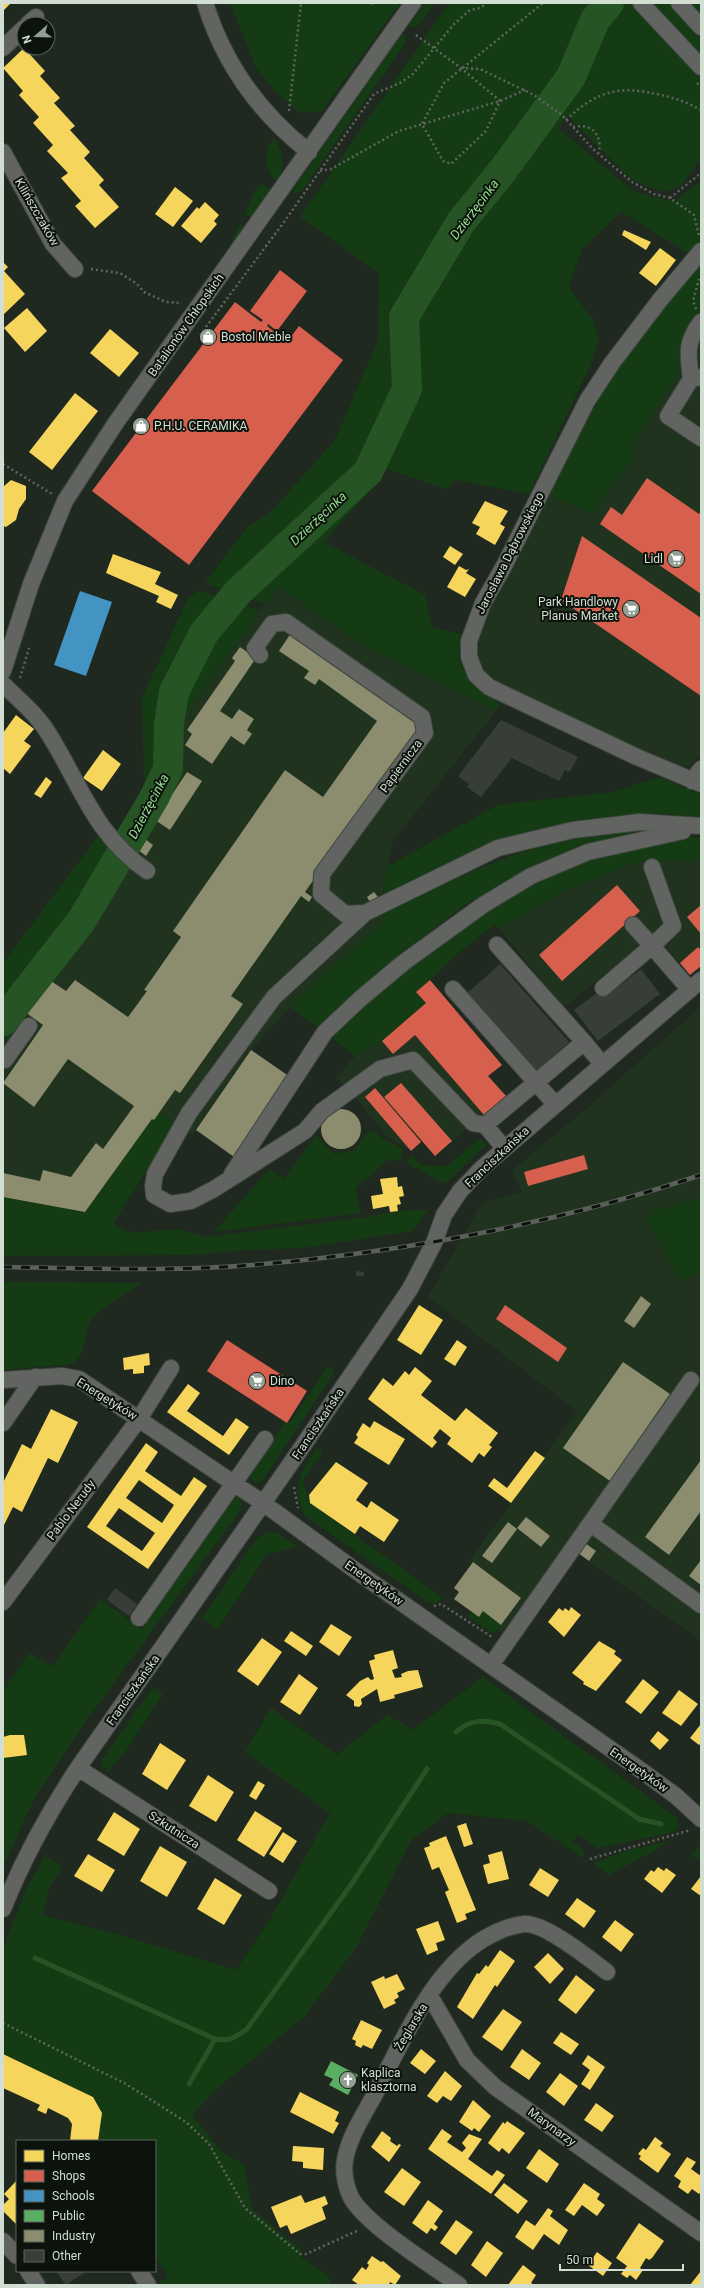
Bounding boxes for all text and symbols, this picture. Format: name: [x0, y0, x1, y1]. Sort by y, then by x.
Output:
north arrow: [16, 16, 56, 56]
text: N: [20, 33, 35, 45]
street label: Kilińszczaków: [12, 176, 62, 248]
water label: Dzierżęcinka: [447, 176, 502, 242]
street label: Batalionów Chłopskich: [145, 271, 227, 379]
shop icon: Bostol Meble: [198, 327, 218, 347]
place label: Bostol Meble: [221, 330, 291, 344]
shop icon: P.H.U. CERAMIKA: [131, 416, 151, 436]
place label: P.H.U. CERAMIKA: [154, 419, 248, 433]
water label: Dzierżęcinka: [287, 488, 350, 548]
street label: Jarosława Dąbrowskiego: [473, 490, 547, 616]
supermarket icon: Lidl: [666, 549, 686, 569]
place label: Lidl: [644, 552, 663, 566]
place label: Park Handlowy Planus Market: [538, 595, 618, 623]
supermarket icon: Park Handlowy Planus Market: [621, 599, 641, 619]
street label: Papiernicza: [377, 737, 425, 795]
water label: Dzierżęcinka: [125, 771, 172, 841]
street label: Franciszkańska: [462, 1124, 532, 1190]
supermarket icon: Dino: [247, 1371, 267, 1391]
place label: Dino: [270, 1374, 294, 1388]
street label: Energetyków: [74, 1375, 140, 1423]
street label: Franciszkańska: [289, 1386, 347, 1462]
street label: Pablo Nerudy: [44, 1477, 98, 1543]
street label: Energetyków: [342, 1558, 406, 1608]
street label: Franciszkańska: [104, 1652, 162, 1728]
street label: Energetyków: [607, 1745, 671, 1795]
street label: Szkutnicza: [146, 1808, 202, 1852]
street label: Żeglarska: [391, 2000, 431, 2053]
place label: Kaplica klasztorna: [361, 2066, 417, 2094]
church icon: Kaplica klasztorna: [338, 2070, 358, 2090]
street label: Marynarzy: [525, 2105, 579, 2149]
legend: [16, 2140, 156, 2272]
text: Homes: [52, 2149, 90, 2163]
text: Shops: [52, 2169, 86, 2183]
text: Schools: [52, 2189, 95, 2203]
text: Public: [52, 2209, 85, 2223]
text: Industry: [52, 2229, 96, 2243]
scale bar: [560, 2246, 683, 2272]
text: Other: [52, 2249, 81, 2263]
text: 50 m: [566, 2253, 593, 2267]

